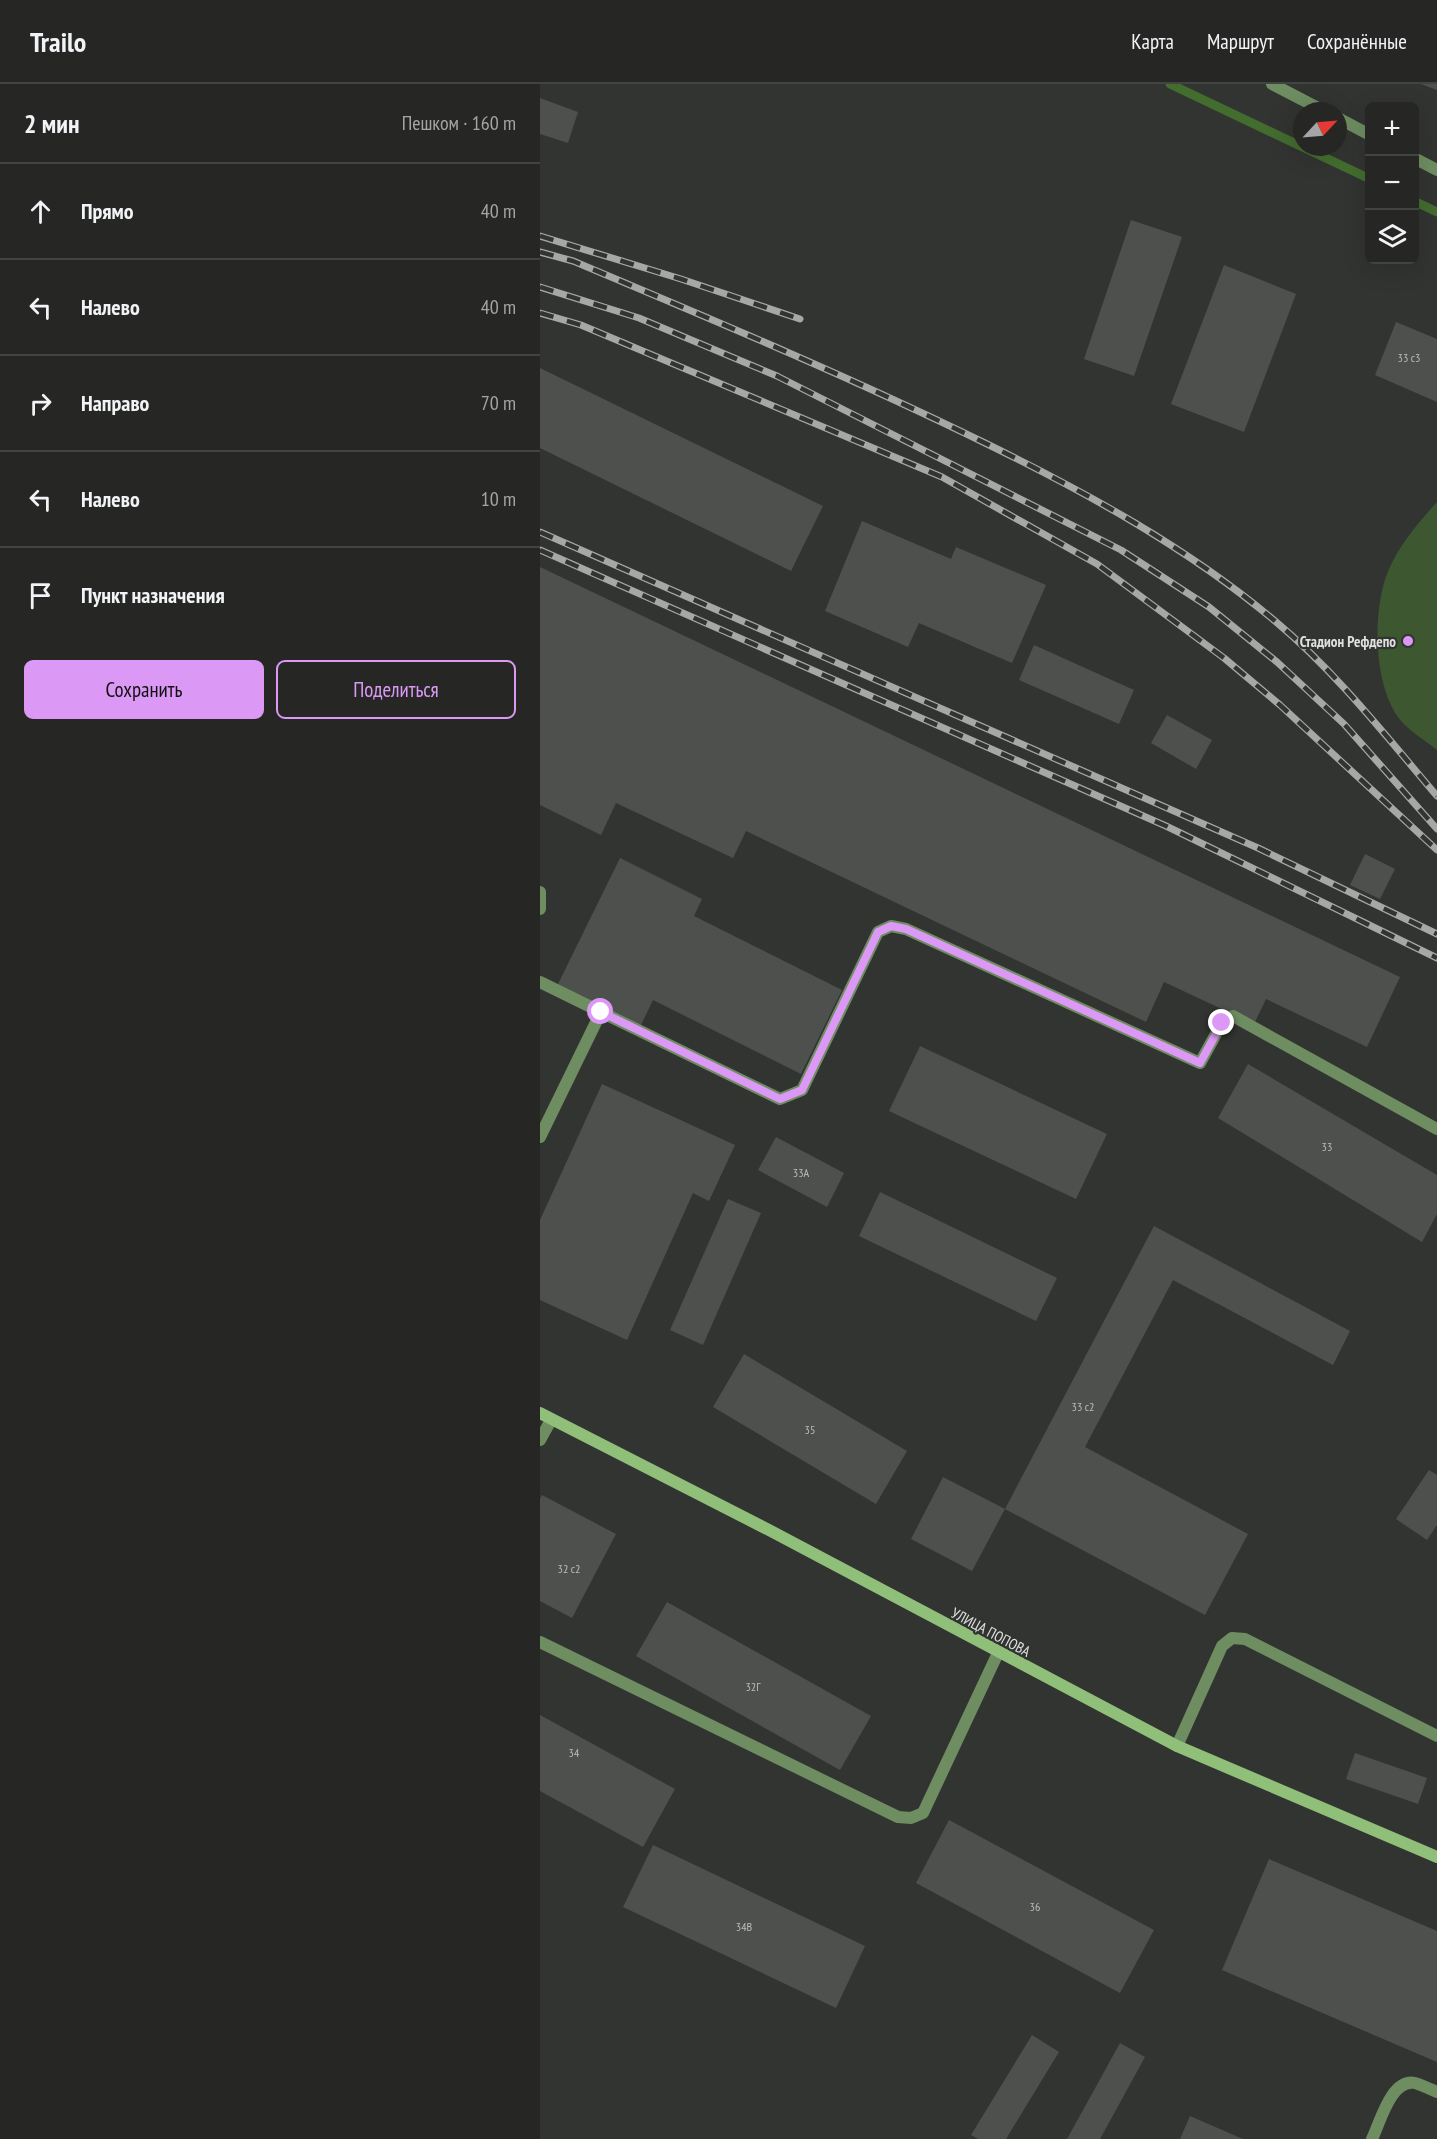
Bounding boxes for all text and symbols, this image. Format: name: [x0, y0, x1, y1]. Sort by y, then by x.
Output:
text: Trailo: [30, 23, 86, 60]
text: Карта: [1131, 28, 1174, 55]
text: Маршрут: [1207, 28, 1274, 55]
text: Сохранённые: [1307, 28, 1407, 55]
north arrow: [1293, 102, 1347, 156]
map controls: [1365, 102, 1419, 264]
button: +: [1365, 102, 1419, 156]
text: 2 мин: [24, 107, 79, 140]
text: Пешком · 160 m: [402, 110, 516, 136]
button: −: [1365, 156, 1419, 210]
icon: ahead: [24, 195, 57, 228]
text: Прямо: [81, 197, 134, 225]
text: 40 m: [481, 198, 516, 224]
button: layers: [1365, 210, 1419, 264]
icon: left: [24, 291, 57, 324]
text: Налево: [81, 293, 140, 321]
text: 40 m: [481, 294, 516, 320]
house number: 33 с3: [1397, 350, 1421, 365]
icon: right: [24, 387, 57, 420]
text: Направо: [81, 389, 149, 417]
text: 70 m: [481, 390, 516, 416]
icon: left: [24, 483, 57, 516]
text: Налево: [81, 485, 140, 513]
text: 10 m: [481, 486, 516, 512]
icon: arrive: [24, 579, 57, 612]
text: Пункт назначения: [81, 581, 225, 609]
place label: Стадион Рефдепо: [1300, 632, 1396, 651]
marker: Стадион Рефдепо: [1401, 634, 1415, 648]
button: Сохранить: [24, 660, 264, 719]
button: Поделиться: [276, 660, 516, 719]
route start: [587, 998, 613, 1024]
route end: [1208, 1009, 1234, 1035]
house number: 33: [1322, 1139, 1332, 1154]
house number: 33А: [793, 1165, 810, 1180]
house number: 33 с2: [1071, 1399, 1095, 1414]
house number: 35: [805, 1422, 815, 1437]
house number: 32 с2: [557, 1561, 581, 1576]
street label: УЛИЦА ПОПОВА: [948, 1603, 1035, 1661]
house number: 32Г: [745, 1679, 761, 1694]
house number: 34: [569, 1745, 580, 1760]
house number: 36: [1030, 1899, 1040, 1914]
house number: 34В: [736, 1919, 753, 1934]

